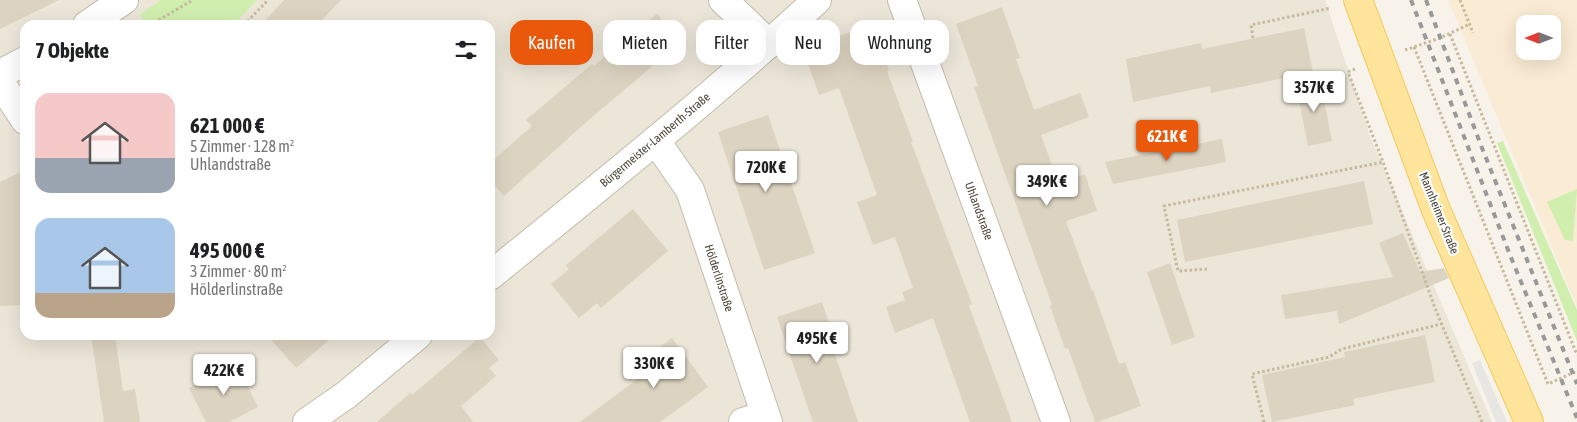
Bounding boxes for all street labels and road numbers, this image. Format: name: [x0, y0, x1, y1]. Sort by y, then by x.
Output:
street label: Bürgermeister-Lamberth-Straße: [597, 90, 713, 190]
street label: Mannheimer Straße: [1416, 170, 1462, 256]
street label: Uhlandstraße: [962, 180, 996, 242]
street label: Hölderlinstraße: [702, 243, 736, 313]

